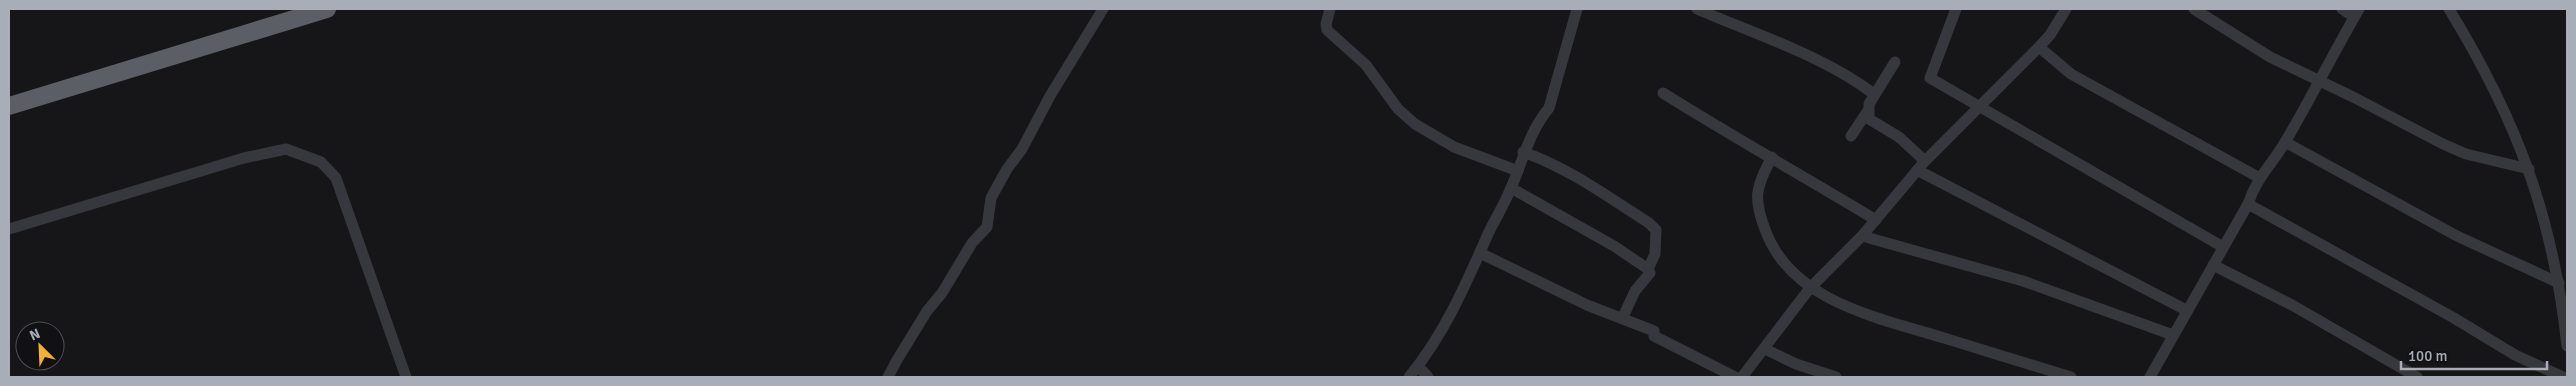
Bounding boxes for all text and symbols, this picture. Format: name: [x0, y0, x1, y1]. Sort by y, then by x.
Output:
north arrow: [15, 321, 65, 371]
text: N: [27, 325, 43, 344]
scale bar: [2401, 338, 2547, 370]
text: 100 m: [2408, 347, 2448, 365]

